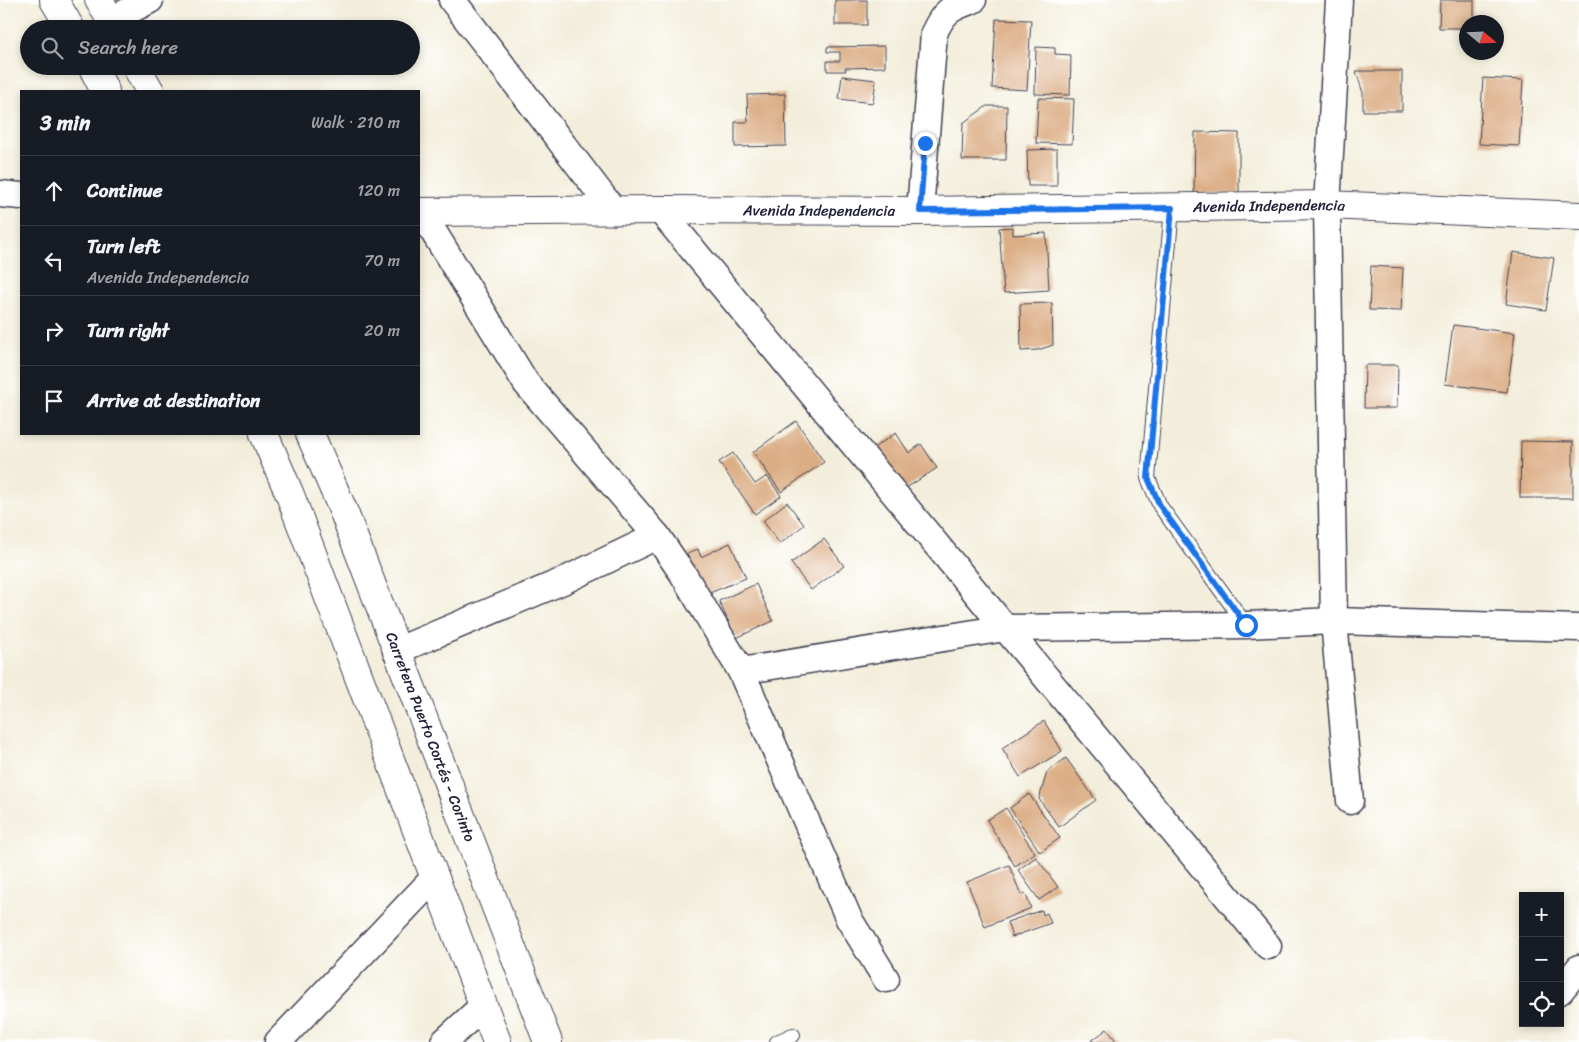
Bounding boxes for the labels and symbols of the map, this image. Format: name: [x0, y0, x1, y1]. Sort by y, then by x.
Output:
north arrow: [1459, 15, 1504, 60]
route end: [914, 132, 937, 155]
street label: Avenida Independencia: [1192, 192, 1346, 220]
street label: Avenida Independencia: [742, 197, 896, 224]
route start: [1235, 614, 1258, 637]
street label: Carretera Puerto Cortés - Corinto: [378, 628, 483, 846]

